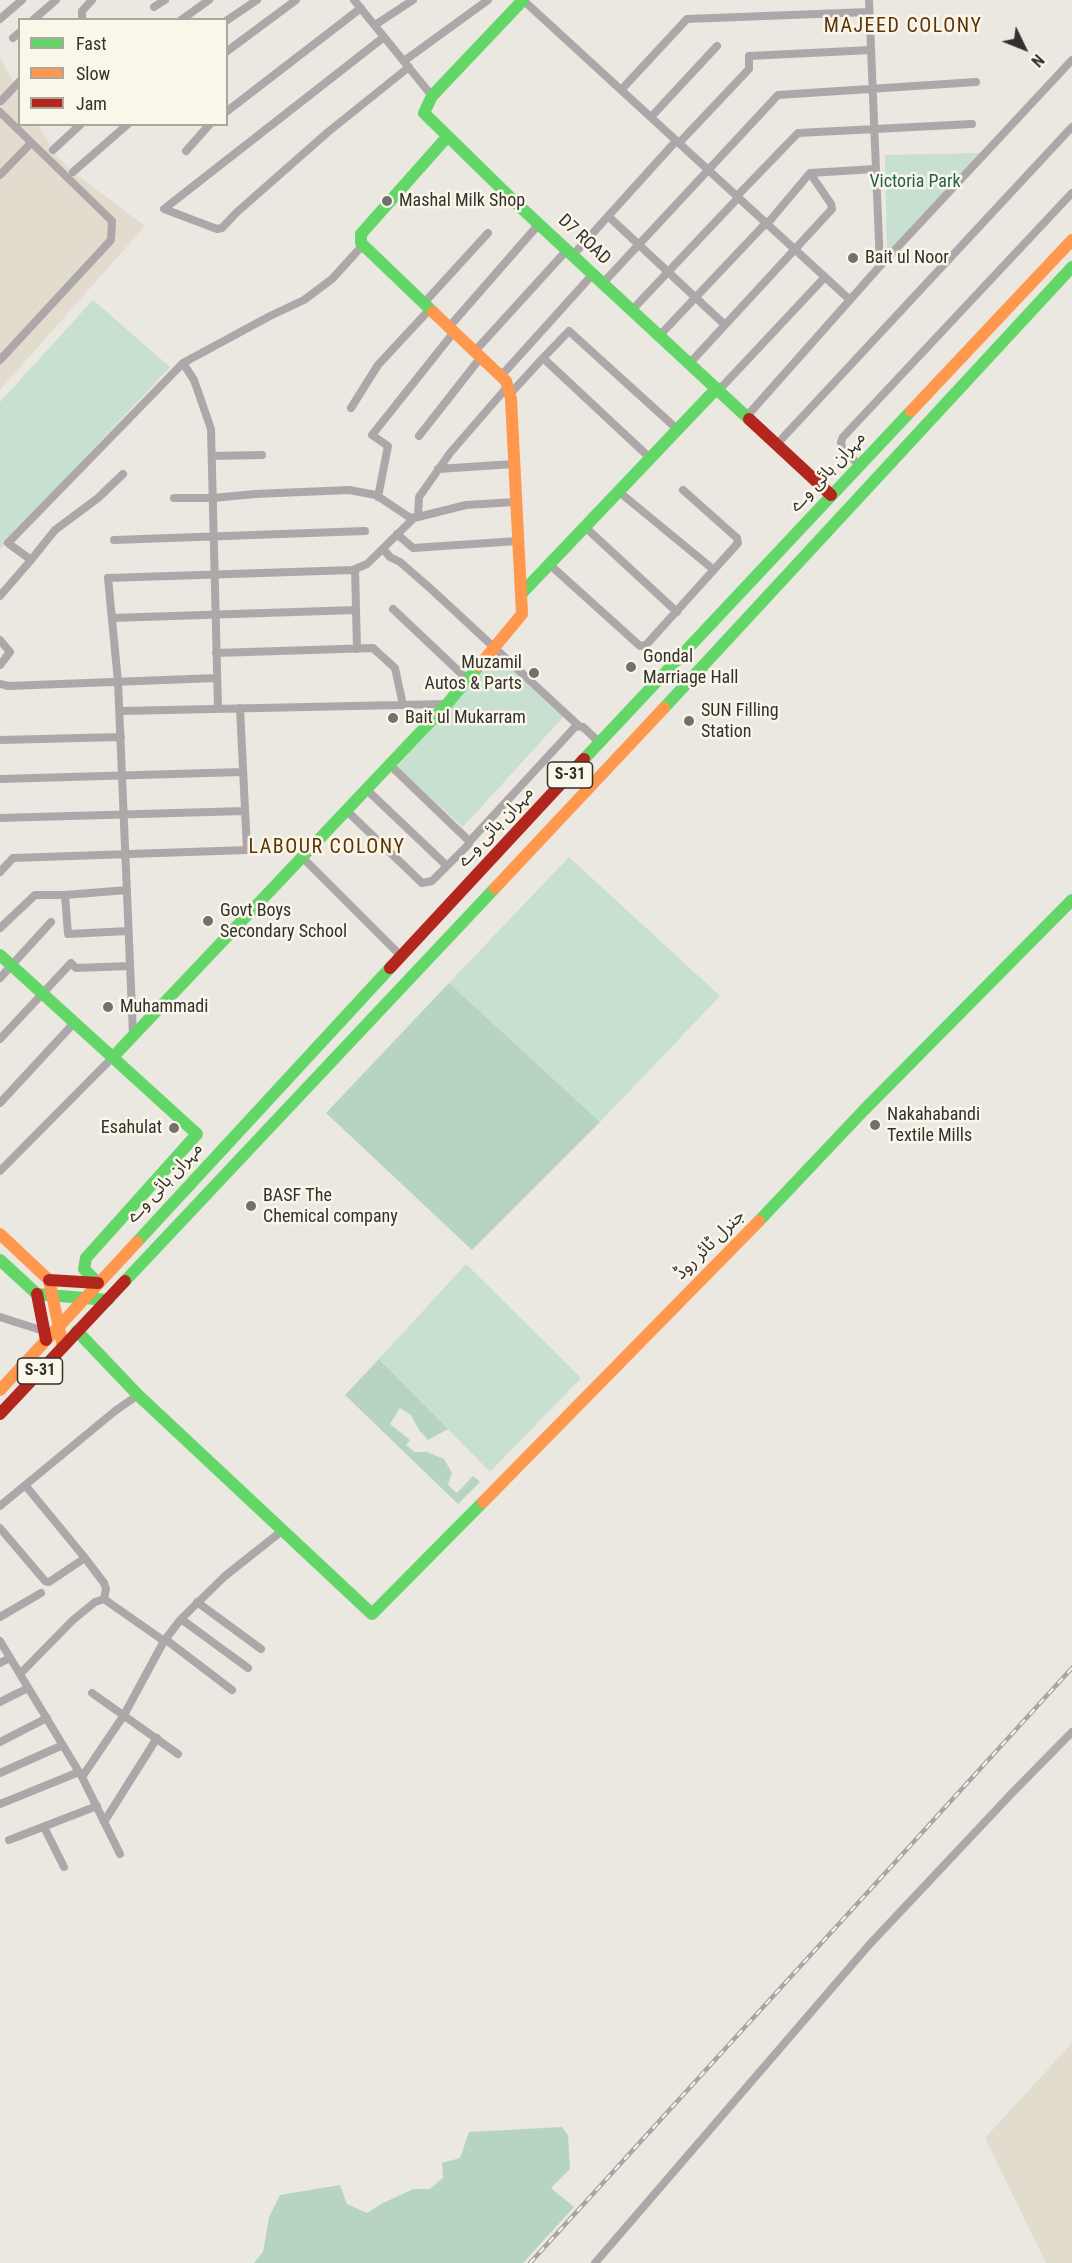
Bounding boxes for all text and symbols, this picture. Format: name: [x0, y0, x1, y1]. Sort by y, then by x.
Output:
district label: MAJEED COLONY: [824, 15, 982, 39]
legend: [18, 18, 228, 126]
north arrow: [994, 18, 1054, 78]
text: Fast: [76, 33, 107, 54]
text: N: [1027, 51, 1048, 71]
text: Slow: [76, 63, 110, 84]
text: Jam: [76, 93, 107, 114]
park label: Victoria Park: [869, 171, 961, 193]
place label: Mashal Milk Shop: [399, 190, 525, 212]
marker: Mashal Milk Shop: [380, 194, 394, 208]
street label: D7 ROAD: [553, 210, 615, 270]
place label: Bait ul Noor: [865, 247, 949, 269]
marker: Bait ul Noor: [846, 251, 860, 265]
street label: مہران ہائی وے: [785, 427, 871, 517]
place label: Gondal Marriage Hall: [643, 646, 738, 688]
place label: Muzamil Autos & Parts: [425, 652, 522, 694]
marker: Gondal Marriage Hall: [624, 660, 638, 674]
marker: Muzamil Autos & Parts: [527, 666, 541, 680]
place label: SUN Filling Station: [701, 700, 779, 742]
place label: Bait ul Mukarram: [405, 707, 526, 729]
marker: Bait ul Mukarram: [386, 711, 400, 725]
marker: SUN Filling Station: [682, 714, 696, 728]
road number: S-31: [548, 762, 592, 788]
street label: مہران ہائی وے: [453, 782, 539, 872]
district label: LABOUR COLONY: [249, 836, 405, 860]
place label: Govt Boys Secondary School: [220, 900, 347, 942]
marker: Govt Boys Secondary School: [201, 914, 215, 928]
place label: Muhammadi: [120, 996, 208, 1018]
marker: Muhammadi: [101, 1000, 115, 1014]
place label: Nakahabandi Textile Mills: [887, 1104, 980, 1146]
place label: Esahulat: [101, 1117, 162, 1139]
marker: Nakahabandi Textile Mills: [868, 1118, 882, 1132]
marker: Esahulat: [167, 1121, 181, 1135]
street label: مہران ہائی وے: [122, 1138, 208, 1228]
place label: BASF The Chemical company: [263, 1185, 398, 1228]
marker: BASF The Chemical company: [244, 1199, 258, 1213]
street label: جنرل ٹائر روڈ: [670, 1205, 750, 1285]
road number: S-31: [18, 1358, 63, 1384]

